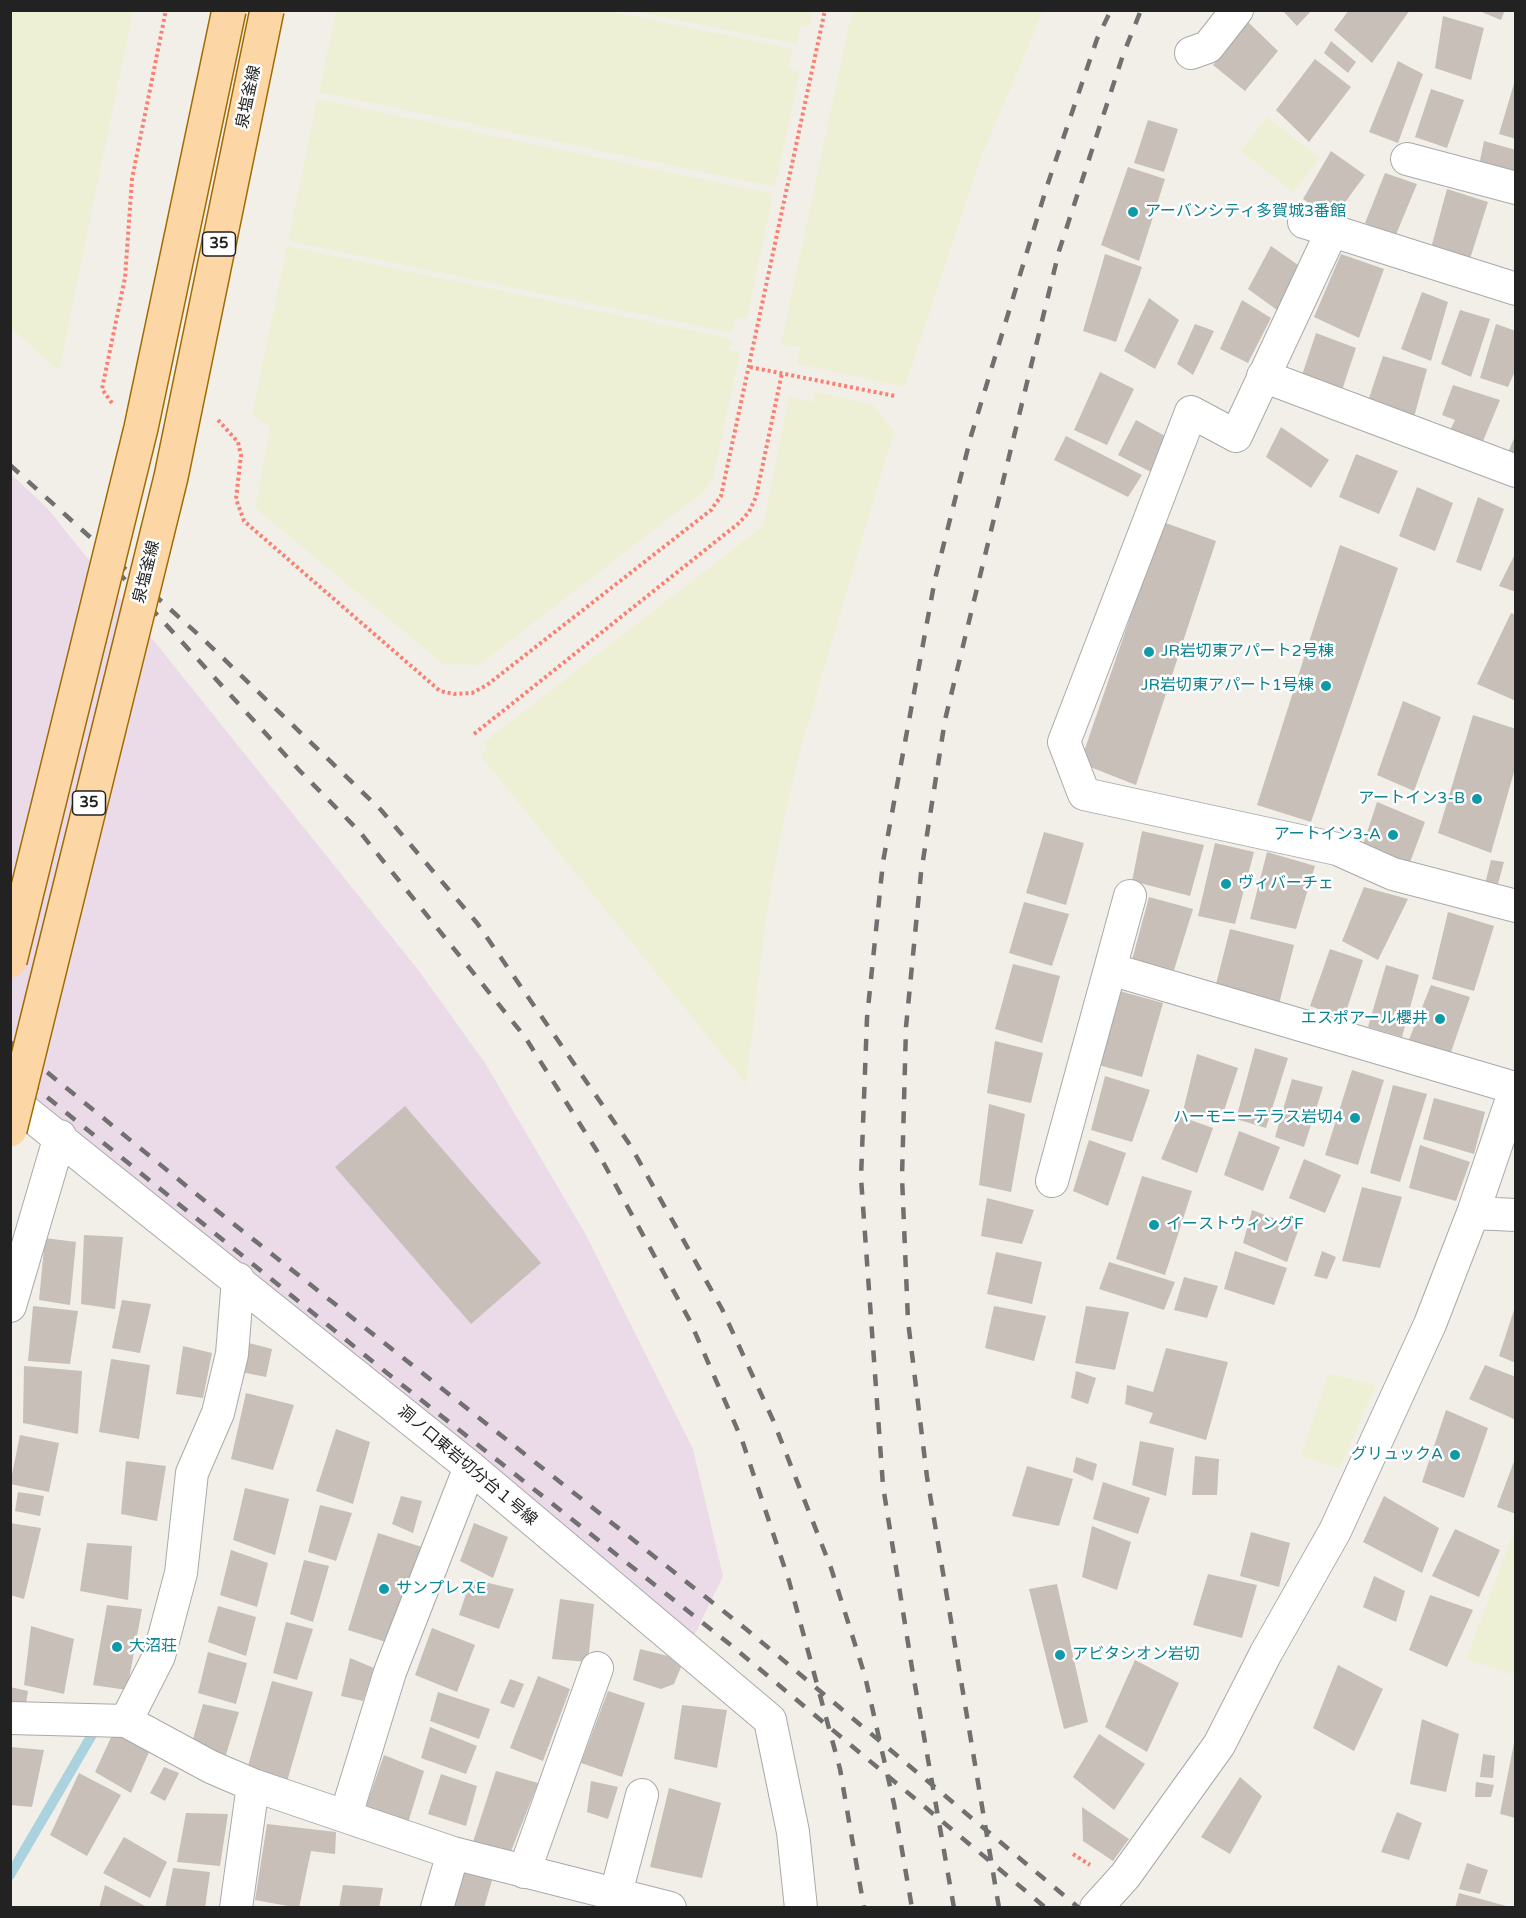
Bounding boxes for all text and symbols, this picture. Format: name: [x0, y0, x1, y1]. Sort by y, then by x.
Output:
street label: 泉塩釜線: [233, 64, 265, 130]
place label: アーバンシティ多賀城3番館: [1145, 202, 1346, 222]
marker: アーバンシティ多賀城3番館: [1126, 205, 1140, 219]
road number: 35: [202, 232, 236, 256]
street label: 泉塩釜線: [130, 539, 164, 605]
place label: JR岩切東アパート2号棟: [1161, 642, 1334, 662]
marker: JR岩切東アパート2号棟: [1142, 645, 1156, 659]
place label: JR岩切東アパート1号棟: [1141, 676, 1314, 696]
marker: JR岩切東アパート1号棟: [1319, 679, 1333, 693]
place label: アートイン3-B: [1358, 789, 1465, 809]
road number: 35: [72, 791, 106, 815]
marker: アートイン3-B: [1470, 792, 1484, 806]
place label: アートイン3-A: [1274, 825, 1381, 845]
marker: アートイン3-A: [1386, 828, 1400, 842]
place label: ヴィバーチェ: [1238, 874, 1334, 894]
marker: ヴィバーチェ: [1219, 877, 1233, 891]
place label: エスポアール櫻井: [1301, 1009, 1428, 1029]
marker: エスポアール櫻井: [1433, 1012, 1447, 1026]
place label: ハーモニーテラス岩切4: [1173, 1108, 1343, 1128]
marker: ハーモニーテラス岩切4: [1348, 1111, 1362, 1125]
place label: イーストウィングF: [1166, 1215, 1304, 1235]
marker: イーストウィングF: [1147, 1218, 1161, 1232]
street label: 洞ノ口東岩切分台１号線: [393, 1402, 541, 1530]
place label: グリュックA: [1351, 1445, 1443, 1465]
marker: グリュックA: [1448, 1448, 1462, 1462]
place label: サンプレスE: [396, 1579, 486, 1599]
marker: サンプレスE: [377, 1582, 391, 1596]
place label: 大沼荘: [129, 1637, 177, 1657]
marker: 大沼荘: [110, 1640, 124, 1654]
place label: アビタシオン岩切: [1072, 1645, 1200, 1665]
marker: アビタシオン岩切: [1053, 1648, 1067, 1662]

